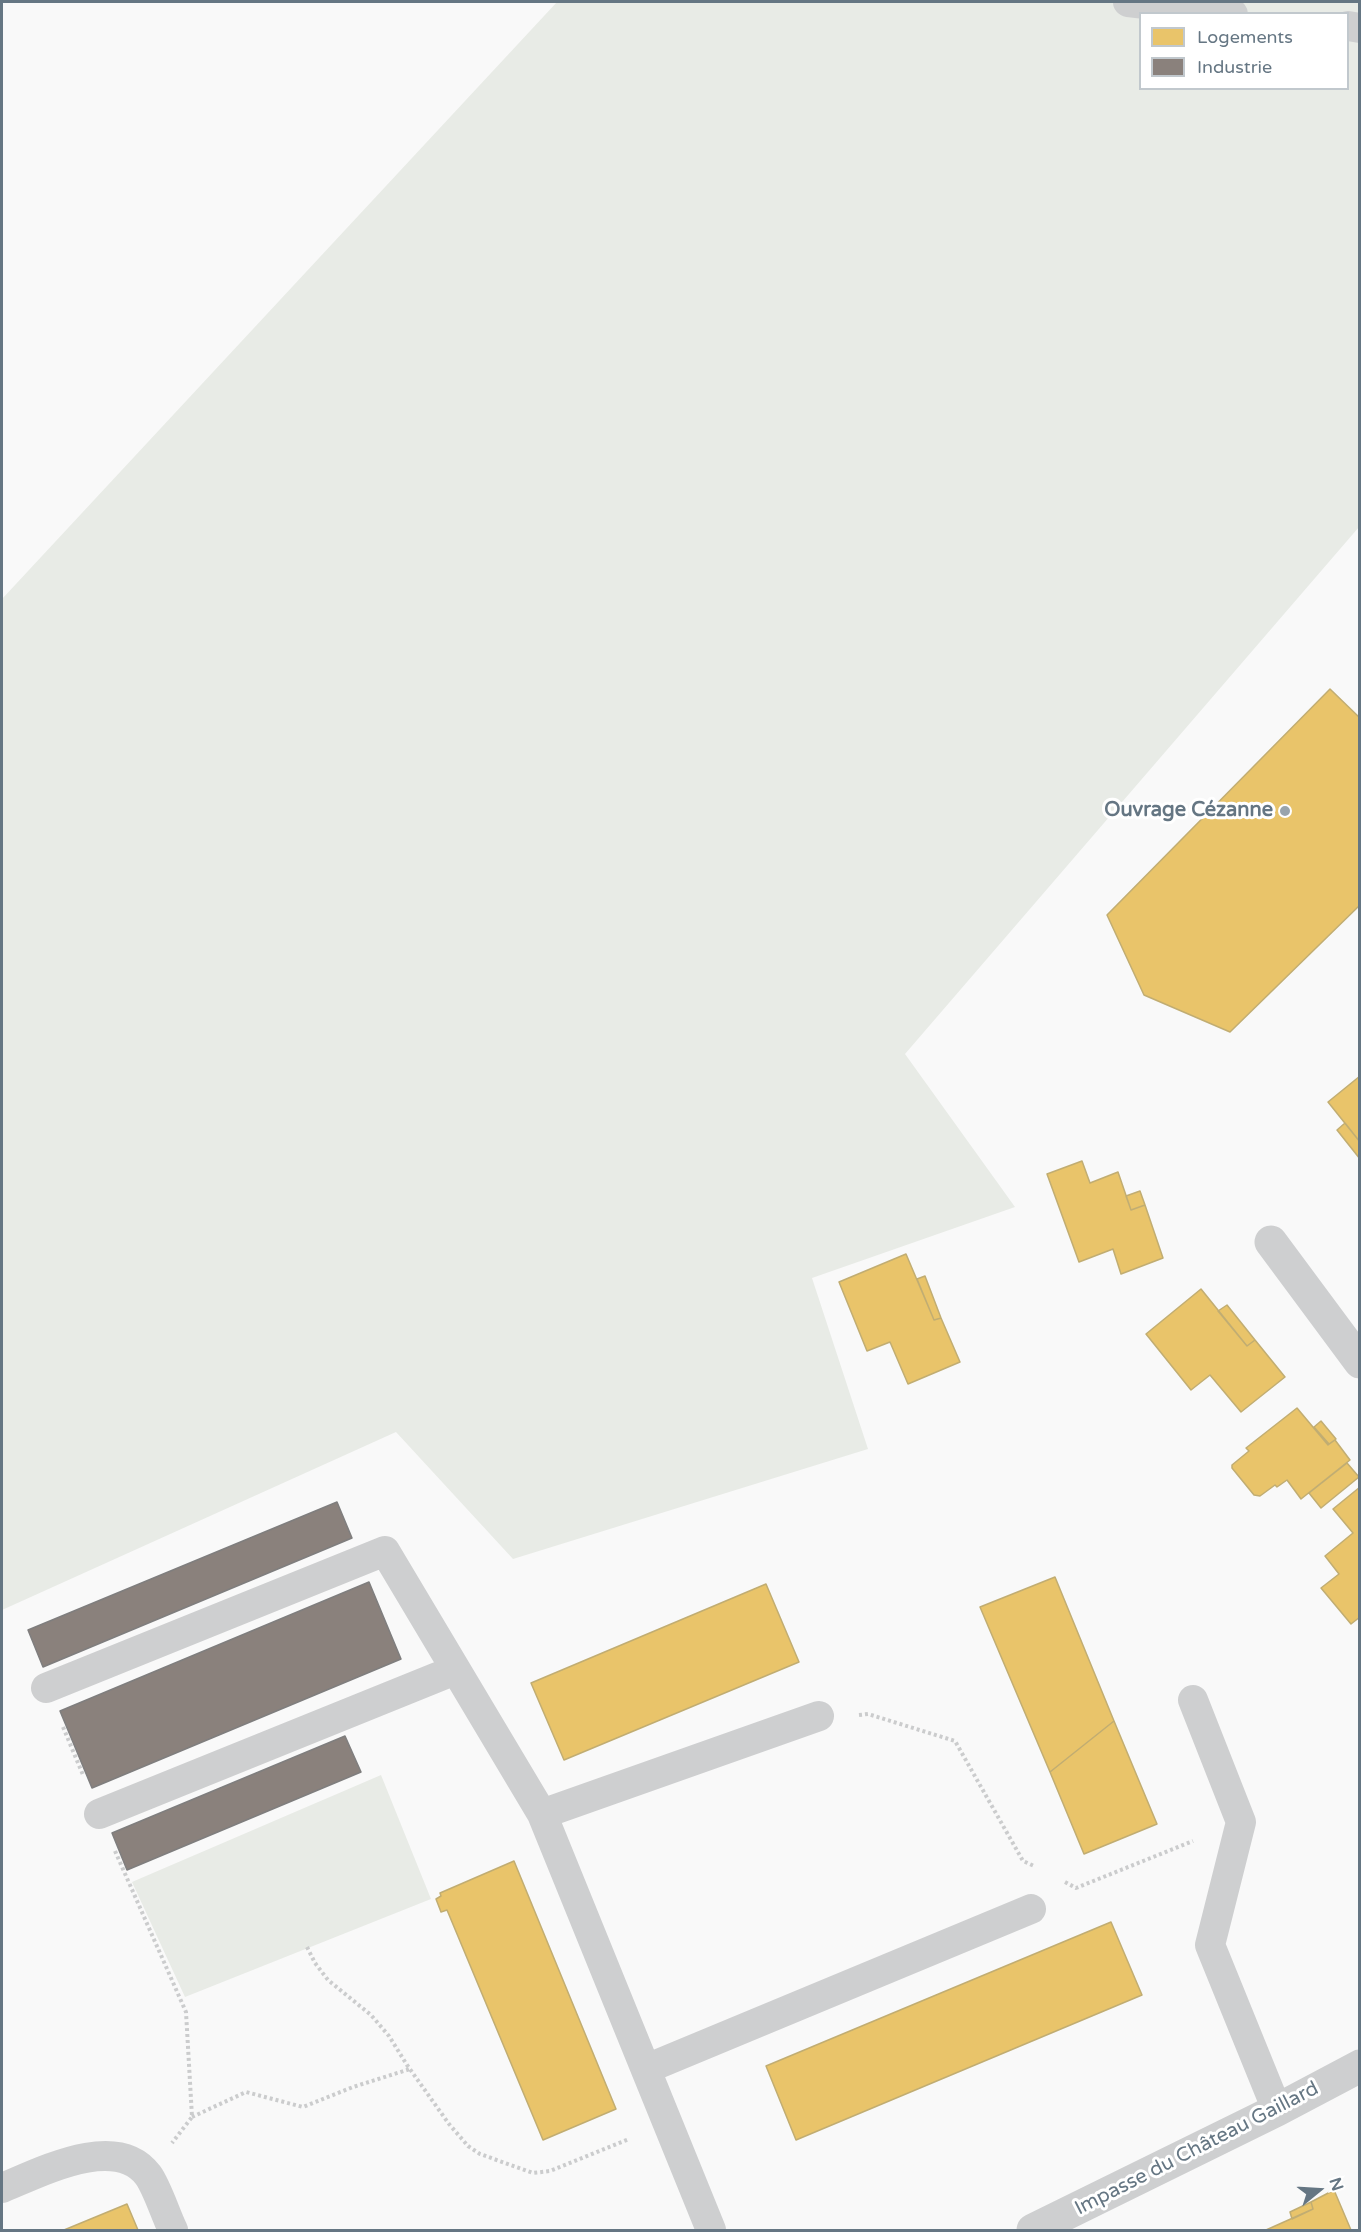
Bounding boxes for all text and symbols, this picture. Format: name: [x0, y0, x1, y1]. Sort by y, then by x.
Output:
legend: [1139, 12, 1349, 90]
text: Logements: [1197, 26, 1293, 48]
text: Industrie: [1197, 56, 1272, 78]
place label: Ouvrage Cézanne: [1104, 799, 1273, 823]
marker: Ouvrage Cézanne: [1278, 804, 1292, 818]
street label: Impasse du Château Gaillard: [1071, 2077, 1323, 2221]
north arrow: [1289, 2160, 1349, 2220]
text: N: [1325, 2175, 1348, 2194]

